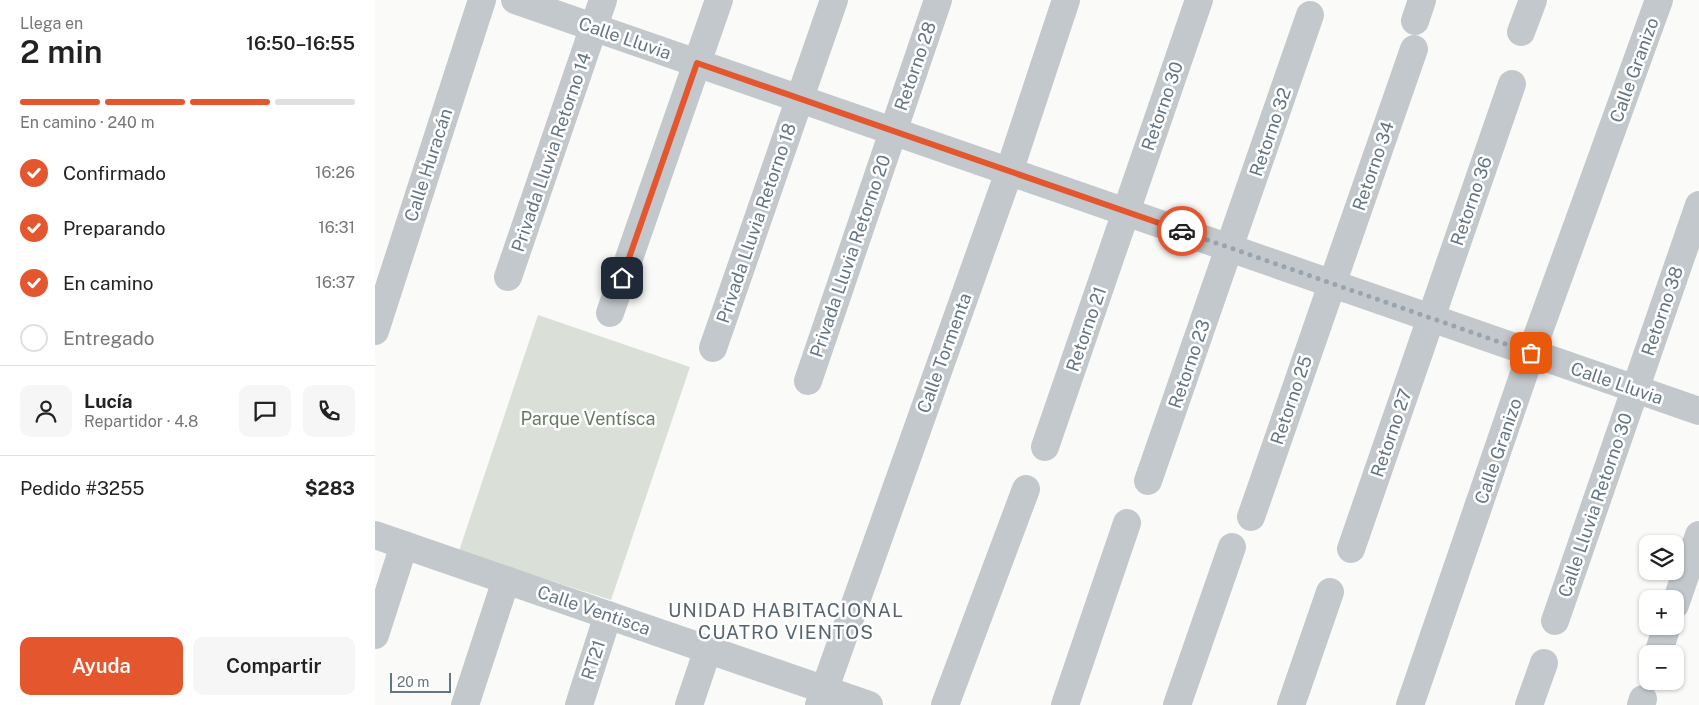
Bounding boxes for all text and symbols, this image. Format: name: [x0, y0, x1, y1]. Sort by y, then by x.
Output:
street label: Calle Lluvia: [576, 12, 674, 64]
text: Llega en: [20, 14, 83, 33]
street label: Calle Granizo: [1605, 15, 1663, 125]
street label: Retorno 28: [890, 19, 940, 113]
text: 16:50–16:55: [246, 32, 355, 54]
text: 2 min: [20, 33, 103, 70]
street label: Privada Lluvia Retorno 14: [507, 49, 595, 255]
street label: Retorno 30: [1137, 59, 1187, 153]
street label: Retorno 32: [1245, 85, 1295, 179]
street label: Calle Huracán: [400, 106, 456, 224]
text: En camino · 240 m: [20, 113, 155, 132]
street label: Retorno 34: [1348, 119, 1398, 213]
street label: Privada Lluvia Retorno 18: [712, 120, 800, 326]
street label: Privada Lluvia Retorno 20: [805, 152, 895, 360]
street label: Retorno 36: [1446, 154, 1496, 248]
icon: check: [20, 159, 48, 187]
text: Confirmado: [63, 162, 166, 184]
text: 16:26: [315, 163, 355, 182]
courier: [1157, 206, 1207, 256]
icon: check: [20, 214, 48, 242]
text: Preparando: [63, 217, 165, 239]
icon: car: [1168, 217, 1196, 245]
text: 16:31: [318, 218, 355, 237]
pin: [601, 257, 643, 299]
street label: Retorno 38: [1637, 263, 1687, 359]
icon: home: [608, 264, 636, 292]
icon: check: [20, 269, 48, 297]
text: En camino: [63, 272, 154, 294]
text: 16:37: [316, 273, 355, 292]
street label: Retorno 21: [1062, 284, 1110, 374]
street label: Calle Tormenta: [913, 290, 975, 416]
street label: Retorno 23: [1164, 317, 1214, 411]
text: Entregado: [63, 327, 155, 349]
pin: [1510, 332, 1552, 374]
icon: bag: [1517, 339, 1545, 367]
street label: Retorno 25: [1266, 353, 1316, 447]
street label: Calle Lluvia: [1568, 357, 1666, 409]
button: person: [20, 385, 72, 437]
button: chat: [239, 385, 291, 437]
button: phone: [303, 385, 355, 437]
street label: Retorno 27: [1366, 386, 1416, 480]
text: Lucía: [84, 390, 133, 412]
street label: Calle Granizo: [1470, 395, 1526, 507]
park label: Parque Ventísca: [521, 408, 655, 429]
street label: Calle Lluvia Retorno 30: [1554, 410, 1636, 600]
text: Repartidor · 4.8: [84, 412, 198, 431]
text: Pedido #3255: [20, 477, 145, 499]
text: $283: [305, 477, 355, 499]
map controls: [1639, 535, 1684, 690]
button: layers: [1639, 535, 1684, 580]
street label: Calle Ventisca: [535, 581, 653, 639]
button: +: [1639, 590, 1684, 635]
district label: UNIDAD HABITACIONAL CUATRO VIENTOS: [668, 599, 904, 643]
button: Ayuda: [20, 637, 183, 695]
button: Compartir: [193, 637, 355, 695]
street label: RT21: [577, 637, 609, 683]
button: −: [1639, 645, 1684, 690]
scale bar: [390, 670, 451, 693]
text: 20 m: [397, 674, 429, 690]

